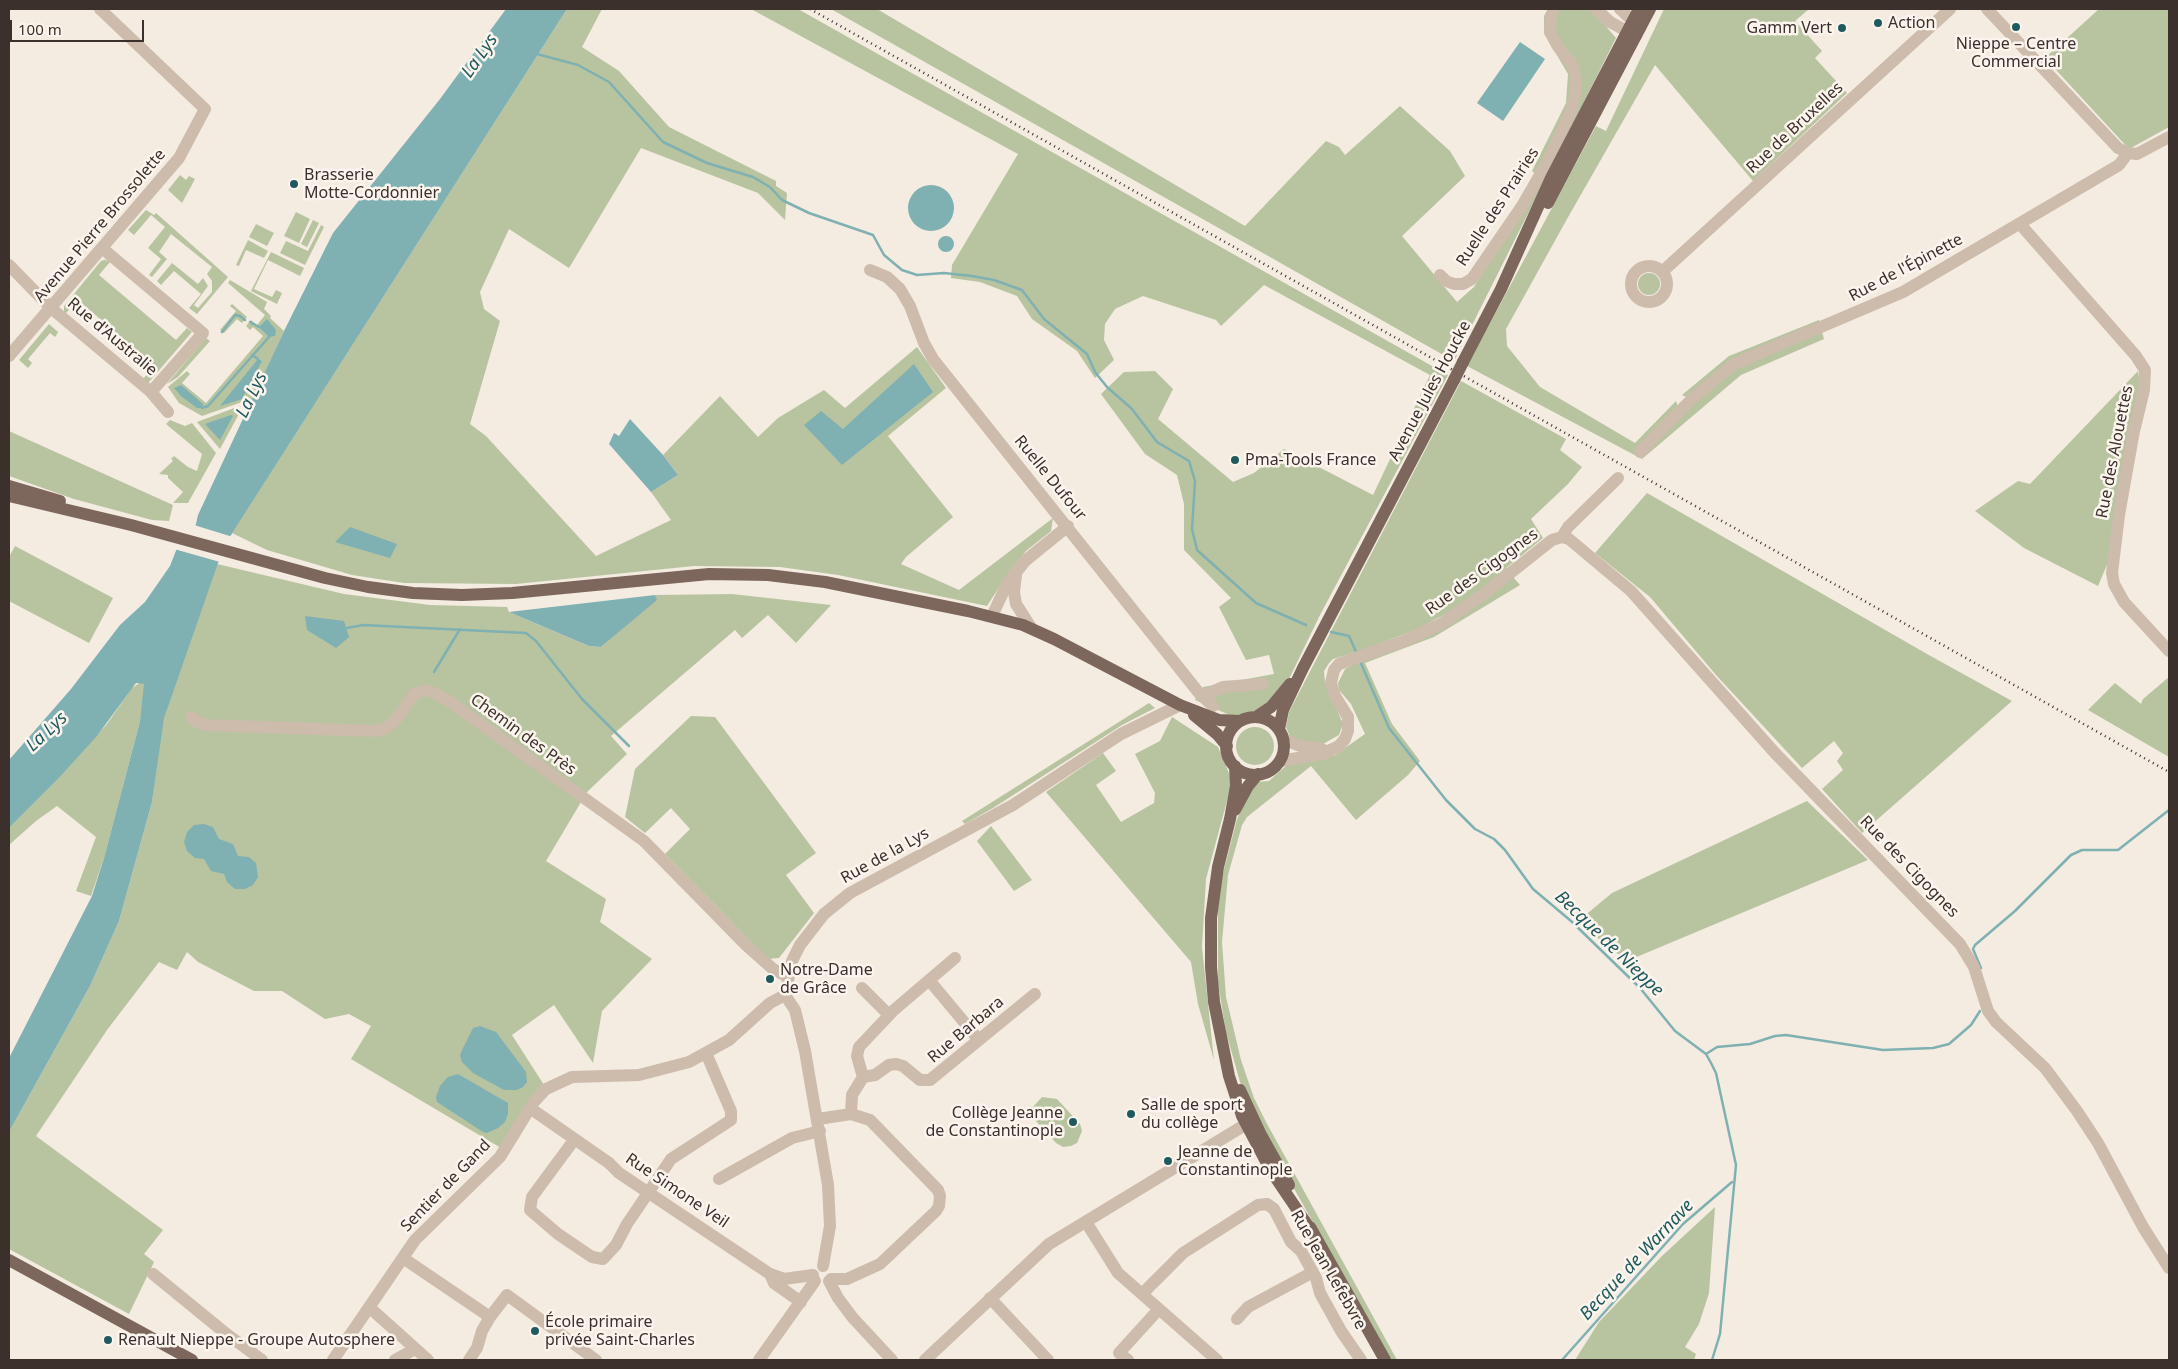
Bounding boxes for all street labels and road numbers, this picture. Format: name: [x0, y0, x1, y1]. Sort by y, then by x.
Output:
street label: Rue de Bruxelles: [1743, 78, 1847, 178]
street label: Ruelle des Prairies: [1453, 144, 1543, 270]
street label: Avenue Pierre Brossolette: [30, 145, 170, 307]
street label: Rue de l'Épinette: [1846, 230, 1966, 306]
street label: Rue d'Australie: [63, 294, 161, 380]
street label: Avenue Jules Houcke: [1385, 318, 1475, 464]
street label: Rue des Alouettes: [2093, 384, 2137, 520]
street label: Ruelle Dufour: [1010, 432, 1090, 524]
street label: Rue des Cigognes: [1422, 525, 1542, 619]
street label: Chemin des Près: [467, 690, 579, 780]
street label: Rue des Cigognes: [1856, 812, 1962, 922]
street label: Rue de la Lys: [838, 824, 932, 888]
street label: Rue Barbara: [924, 993, 1008, 1067]
street label: Sentier de Gand: [397, 1136, 495, 1236]
street label: Rue Simone Veil: [622, 1149, 732, 1233]
street label: Rue Jean Lefebvre: [1286, 1207, 1370, 1333]

